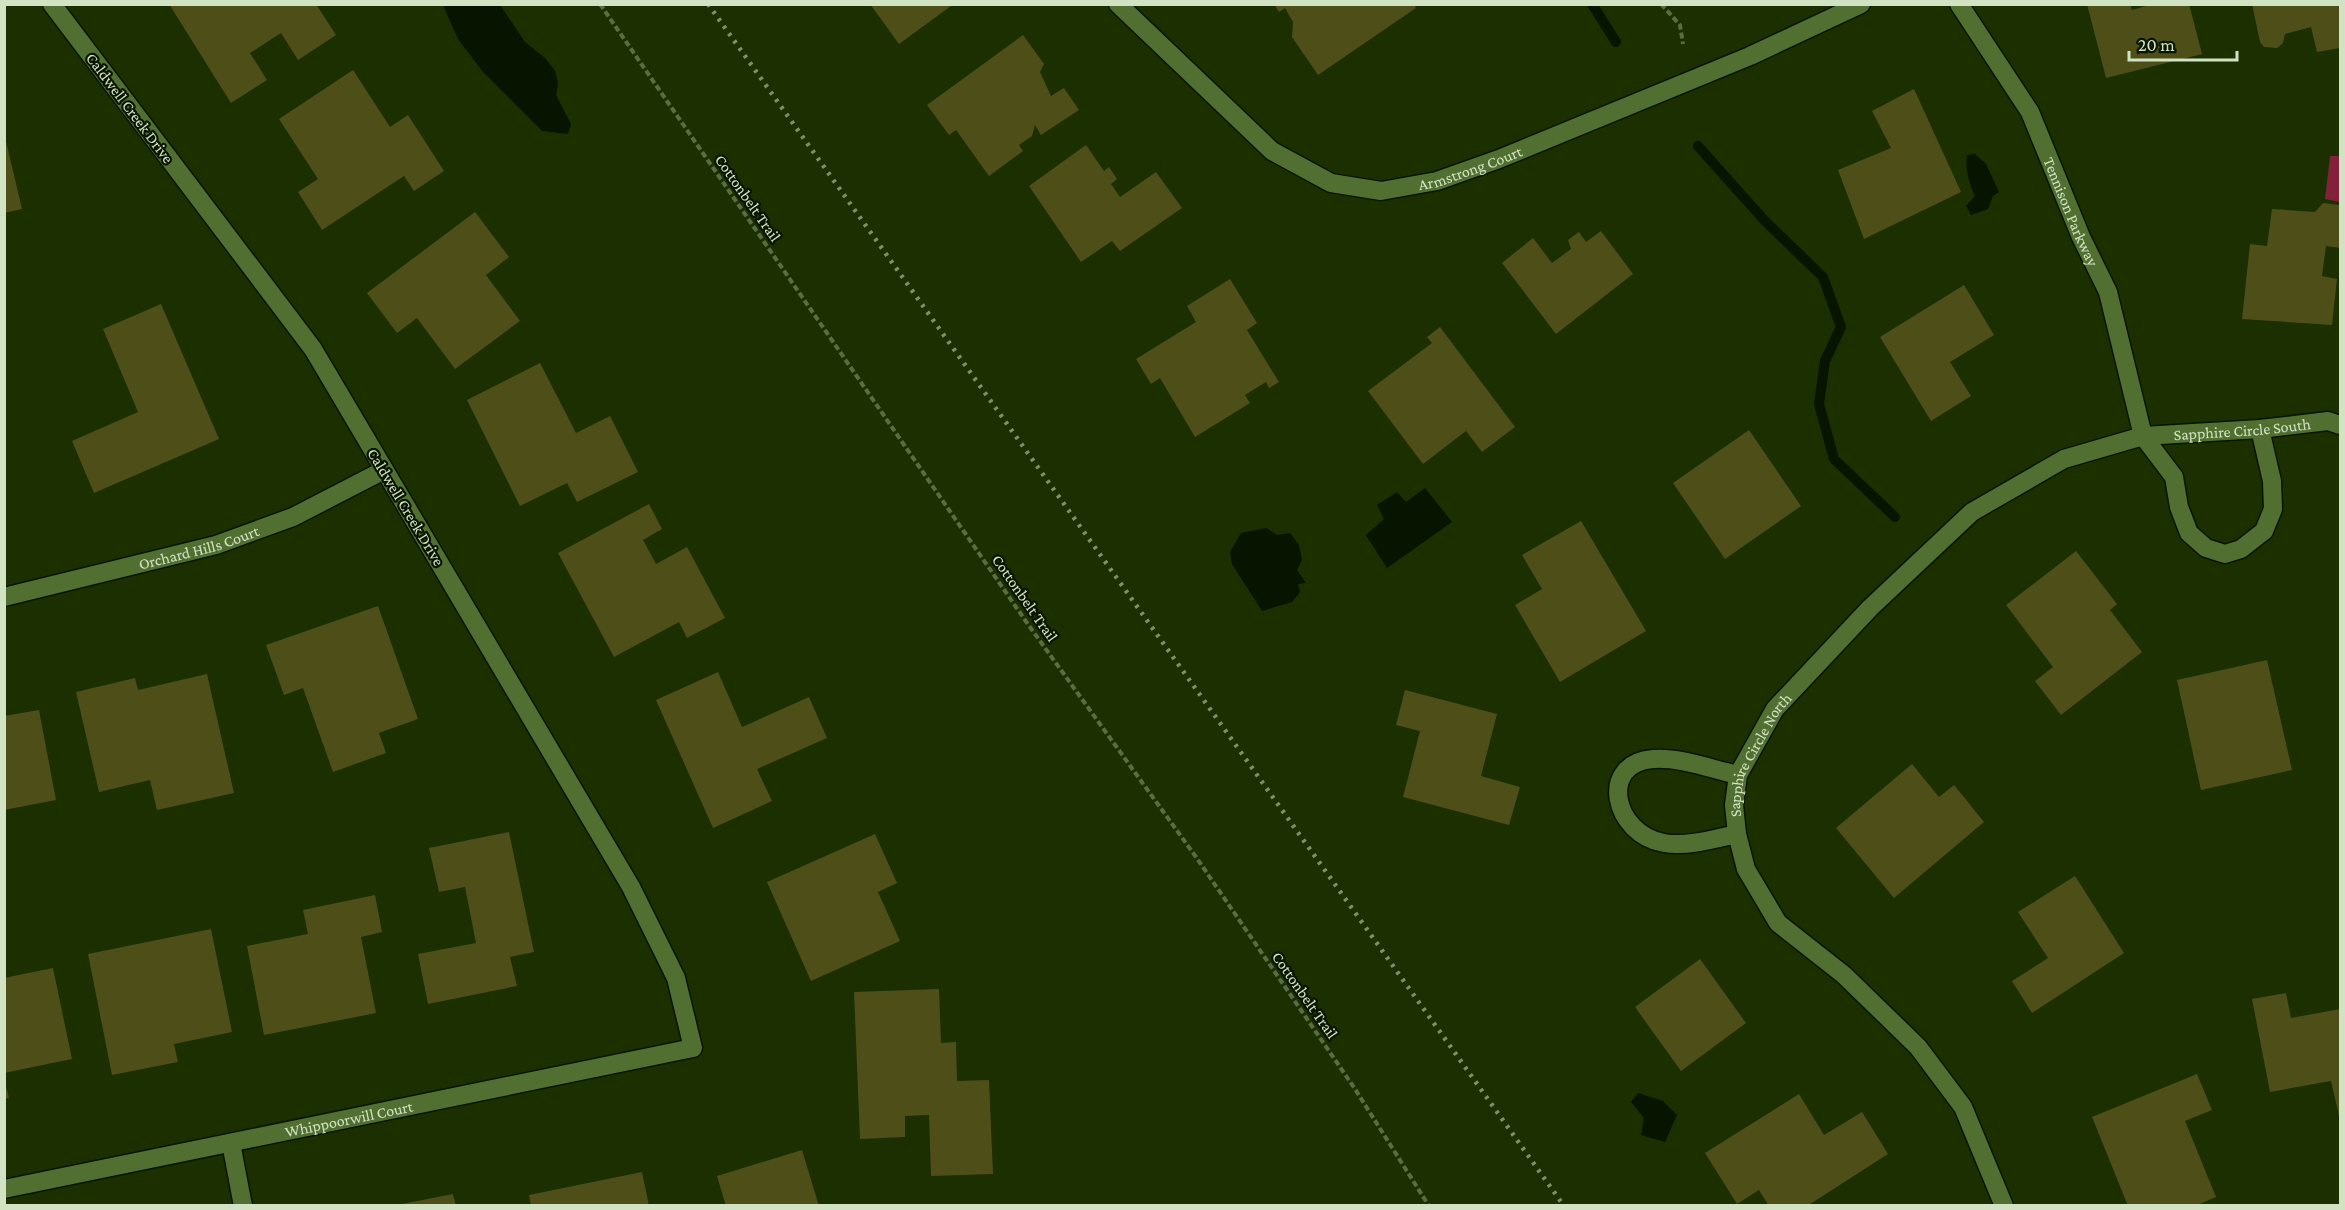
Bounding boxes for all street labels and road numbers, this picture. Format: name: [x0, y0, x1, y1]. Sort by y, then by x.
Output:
street label: Caldwell Creek Drive: [83, 49, 177, 167]
street label: Armstrong Court: [1417, 142, 1525, 193]
street label: Cottonbelt Trail: [712, 151, 784, 245]
street label: Tennison Parkway: [2041, 154, 2103, 270]
street label: Sapphire Circle South: [2173, 415, 2312, 443]
street label: Caldwell Creek Drive: [364, 445, 448, 569]
street label: Orchard Hills Court: [137, 521, 262, 572]
street label: Cottonbelt Trail: [989, 551, 1061, 645]
street label: Sapphire Circle North: [1725, 689, 1795, 818]
street label: Cottonbelt Trail: [1269, 948, 1341, 1042]
street label: Whippoorwill Court: [283, 1097, 415, 1140]

